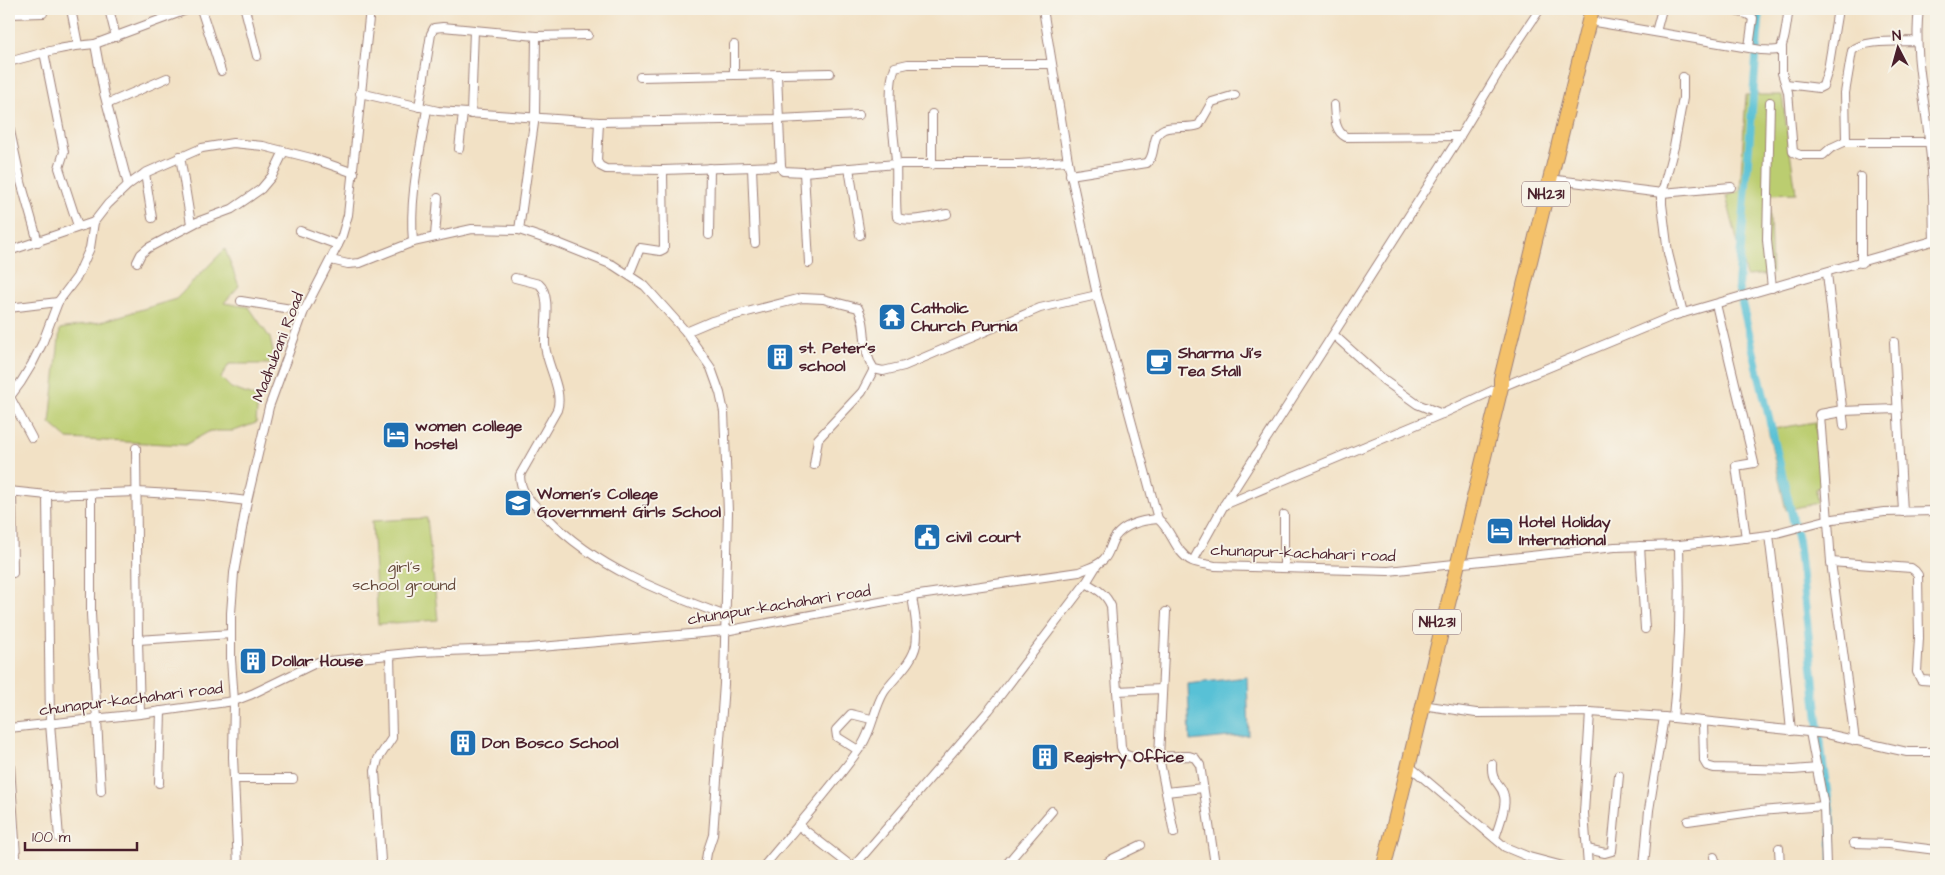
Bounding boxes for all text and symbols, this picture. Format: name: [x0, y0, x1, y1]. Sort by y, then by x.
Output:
north arrow: [1872, 22, 1922, 72]
text: N: [1891, 26, 1902, 46]
road number: NH231: [1522, 182, 1570, 206]
street label: Madhubani Road: [247, 289, 309, 405]
place label: Catholic Church Purnia: [911, 297, 1018, 337]
temple icon: Catholic Church Purnia: [877, 302, 907, 332]
place label: st. Peter's school: [799, 337, 876, 377]
building icon: st. Peter's school: [765, 342, 795, 372]
place label: Sharma Ji's Tea Stall: [1177, 342, 1262, 382]
cafe icon: Sharma Ji's Tea Stall: [1144, 347, 1174, 377]
place label: women college hostel: [415, 415, 523, 455]
hotel icon: women college hostel: [381, 420, 411, 450]
place label: Women's College Government Girls School: [536, 483, 721, 523]
school or university icon: Women's College Government Girls School: [503, 488, 533, 518]
place label: Hotel Holiday International: [1519, 511, 1611, 551]
hotel icon: Hotel Holiday International: [1485, 516, 1515, 546]
public building icon: civil court: [912, 522, 942, 552]
place label: civil court: [946, 526, 1021, 548]
street label: chunapur-kachahari road: [1210, 539, 1396, 567]
park label: girl's school ground: [352, 556, 456, 597]
street label: chunapur-kachahari road: [686, 580, 872, 630]
road number: NH231: [1413, 610, 1461, 634]
building icon: Dollar House: [238, 646, 268, 676]
place label: Dollar House: [272, 650, 364, 672]
street label: chunapur-kachahari road: [38, 677, 224, 721]
building icon: Don Bosco School: [448, 728, 478, 758]
place label: Don Bosco School: [482, 732, 619, 754]
building icon: Registry Office: [1030, 742, 1060, 772]
place label: Registry Office: [1064, 746, 1185, 770]
scale bar: [25, 820, 138, 852]
text: 100 m: [32, 827, 71, 848]

